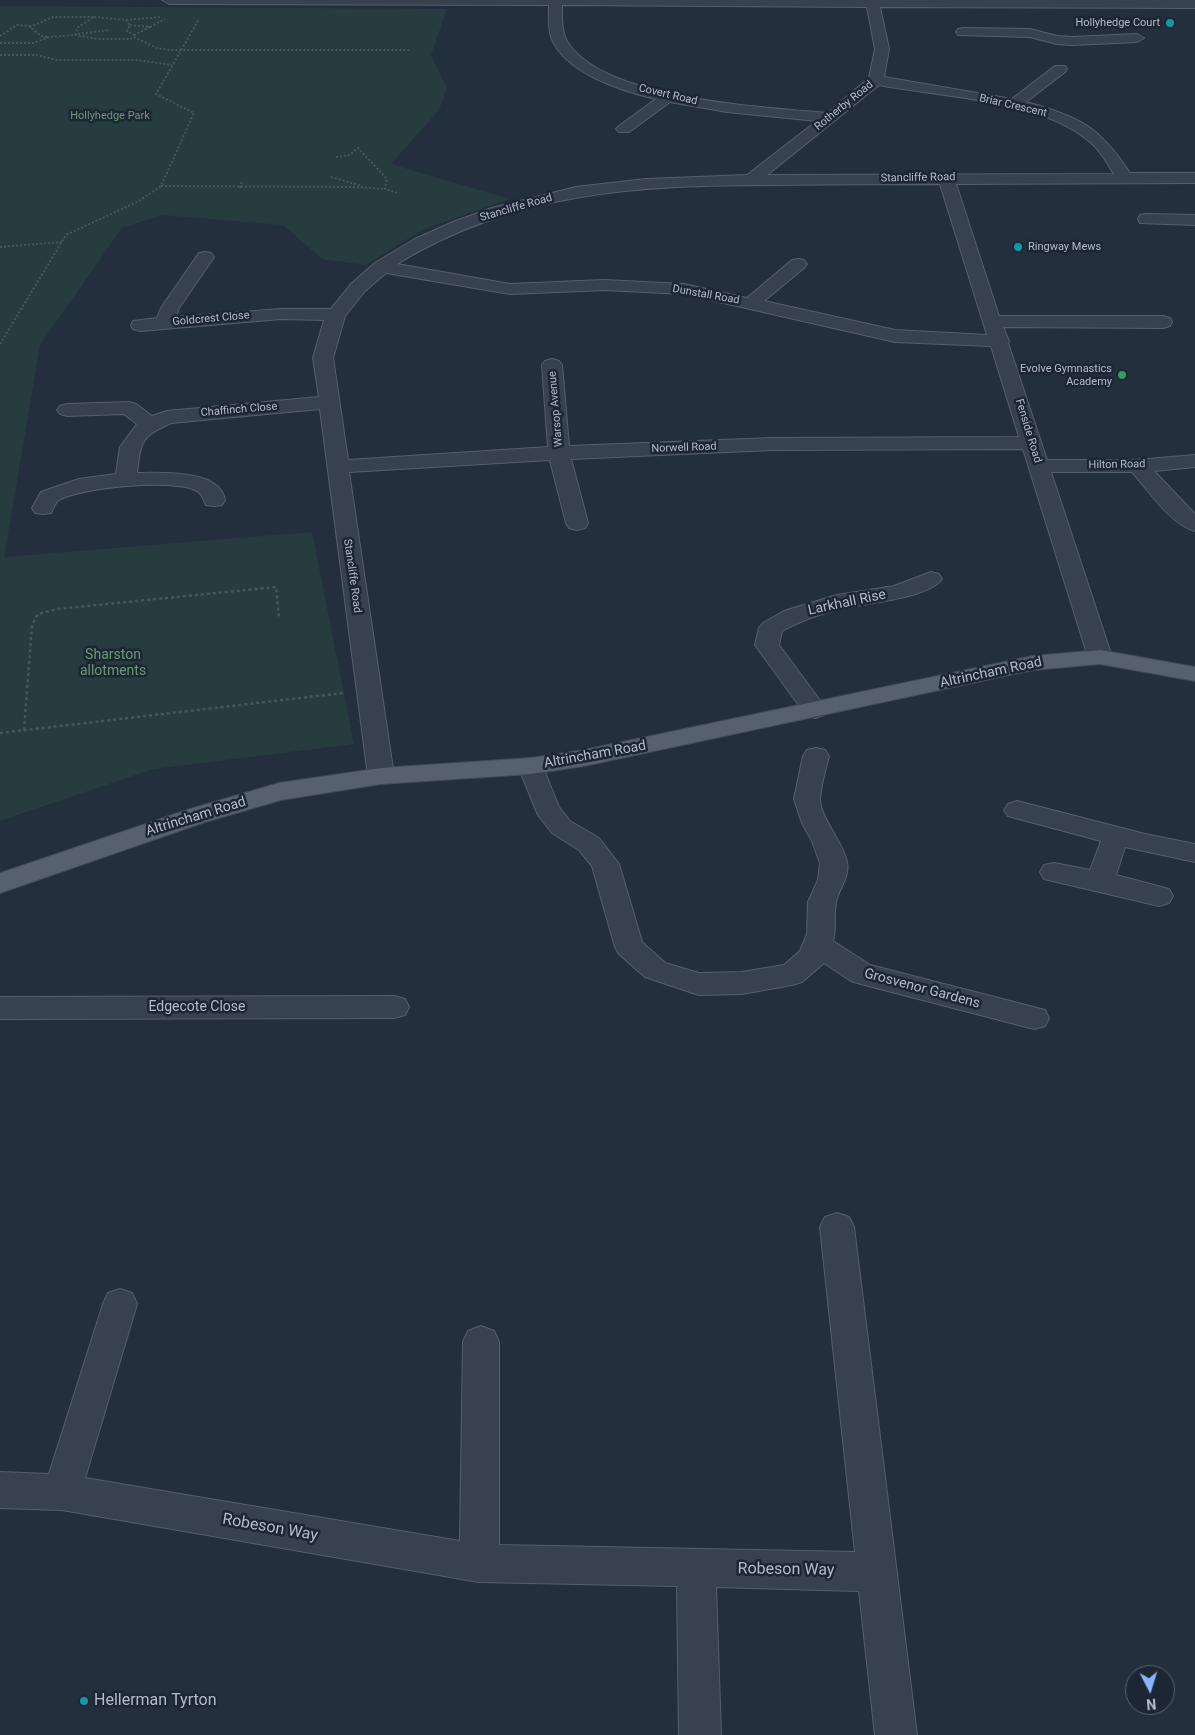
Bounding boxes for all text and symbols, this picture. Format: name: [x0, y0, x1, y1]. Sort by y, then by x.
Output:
place label: Hollyhedge Court: [1075, 16, 1160, 30]
marker: Hollyhedge Court: [1164, 17, 1176, 29]
street label: Rotherby Road: [812, 78, 876, 134]
street label: Covert Road: [637, 82, 699, 108]
street label: Briar Crescent: [978, 92, 1048, 120]
park label: Hollyhedge Park: [70, 109, 150, 123]
street label: Stancliffe Road: [881, 171, 955, 185]
street label: Stancliffe Road: [478, 191, 554, 225]
place label: Ringway Mews: [1028, 240, 1101, 254]
marker: Ringway Mews: [1012, 241, 1024, 253]
street label: Dunstall Road: [671, 283, 741, 307]
street label: Goldcrest Close: [172, 309, 250, 329]
place label: Evolve Gymnastics Academy: [1020, 362, 1112, 388]
marker: Evolve Gymnastics Academy: [1116, 369, 1128, 381]
street label: Warsop Avenue: [546, 371, 566, 447]
street label: Fenside Road: [1012, 397, 1044, 465]
street label: Chaffinch Close: [200, 400, 278, 420]
street label: Norwell Road: [651, 440, 717, 456]
street label: Hilton Road: [1088, 458, 1146, 472]
street label: Stancliffe Road: [340, 538, 364, 614]
street label: Larkhall Rise: [806, 587, 888, 619]
park label: Sharston allotments: [80, 647, 146, 680]
street label: Altrincham Road: [939, 654, 1043, 692]
street label: Altrincham Road: [543, 738, 647, 772]
street label: Altrincham Road: [144, 794, 248, 840]
street label: Grosvenor Gardens: [862, 965, 982, 1013]
street label: Edgecote Close: [149, 999, 245, 1015]
street label: Robeson Way: [221, 1510, 319, 1546]
street label: Robeson Way: [737, 1560, 835, 1580]
north arrow: [1125, 1665, 1175, 1715]
place label: Hellerman Tyrton: [94, 1691, 217, 1711]
marker: Hellerman Tyrton: [78, 1695, 90, 1707]
text: N: [1146, 1696, 1157, 1712]

